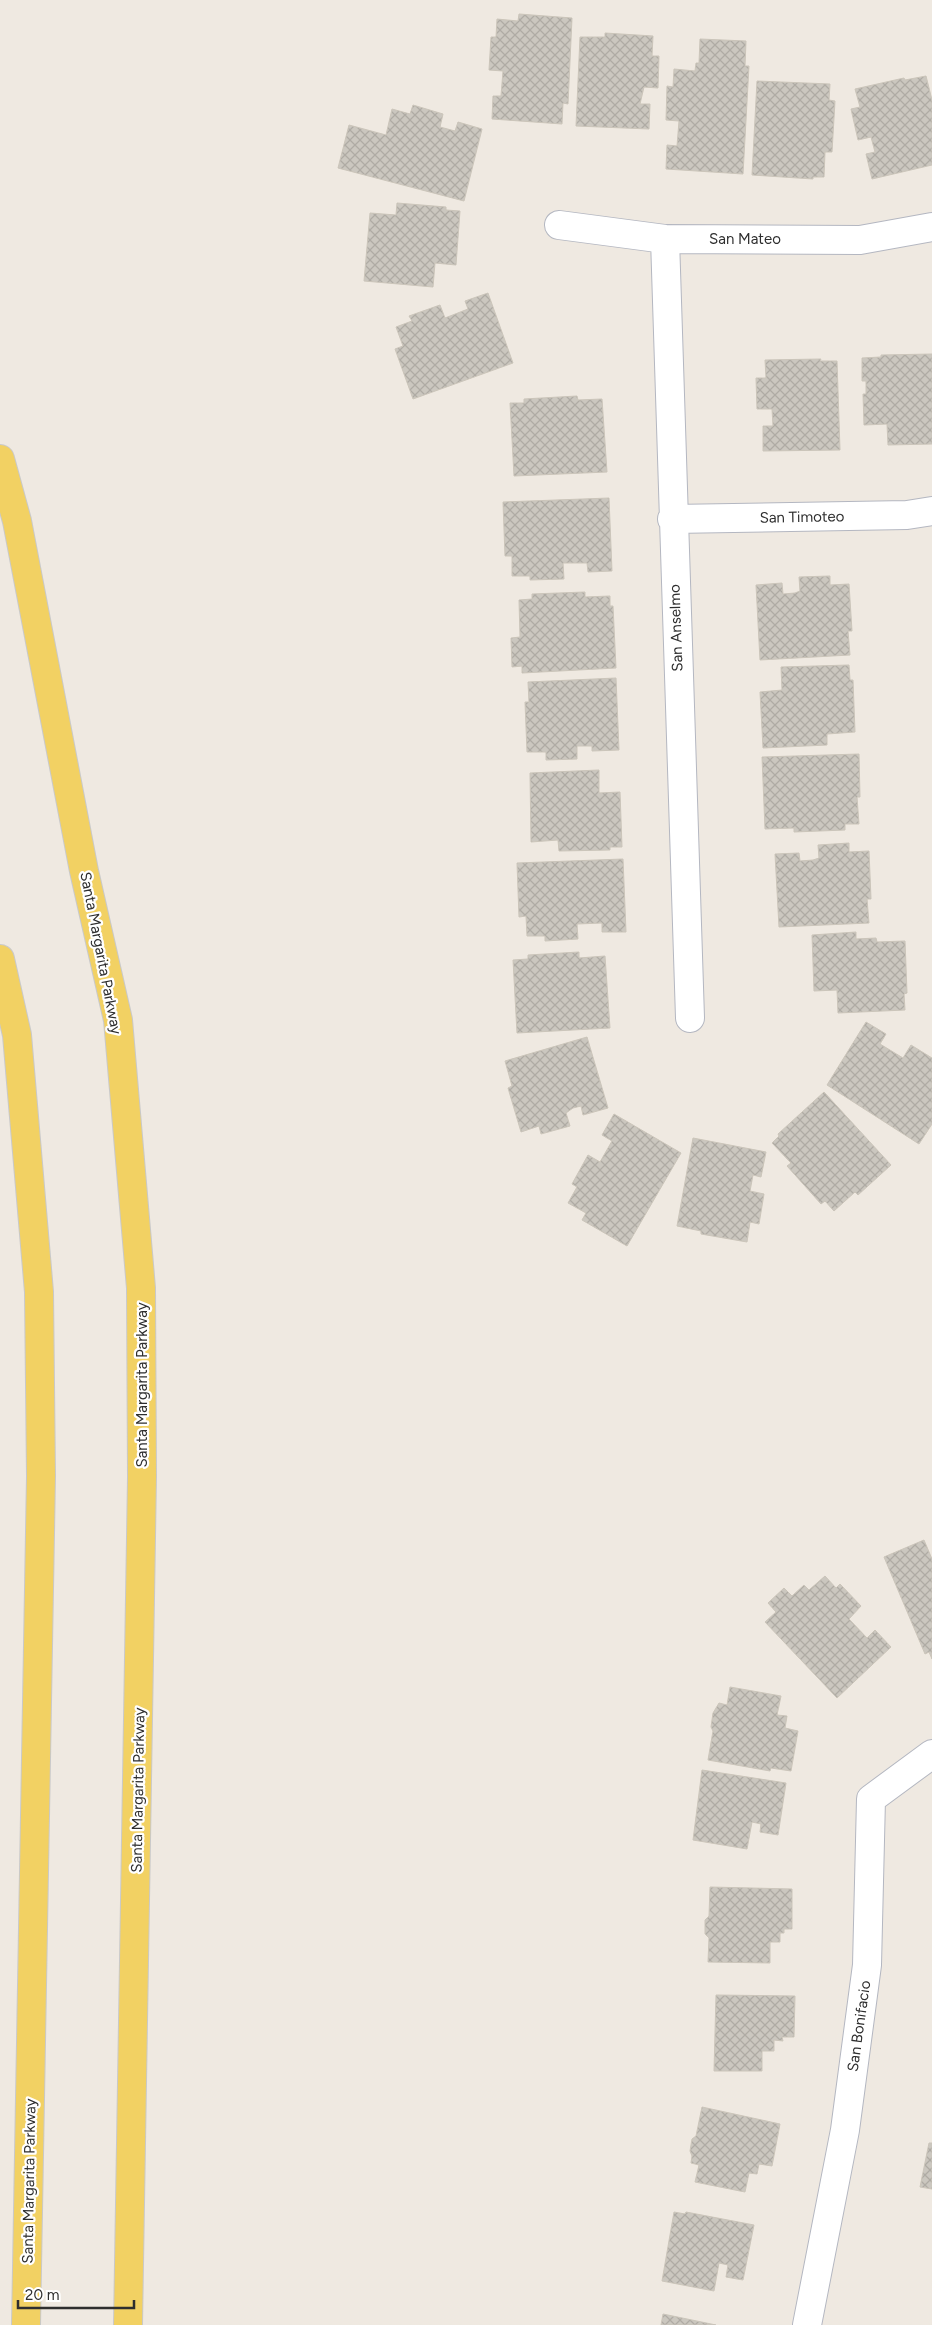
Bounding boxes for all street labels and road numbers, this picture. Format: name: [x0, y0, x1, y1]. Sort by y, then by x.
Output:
street label: San Mateo: [709, 230, 781, 248]
street label: San Timoteo: [760, 507, 845, 527]
street label: San Anselmo: [665, 584, 687, 672]
street label: Santa Margarita Parkway: [76, 870, 126, 1036]
street label: Santa Margarita Parkway: [133, 1302, 151, 1468]
street label: Santa Margarita Parkway: [128, 1707, 148, 1873]
street label: San Bonifacio: [844, 1979, 874, 2073]
street label: Santa Margarita Parkway: [19, 2098, 39, 2264]

